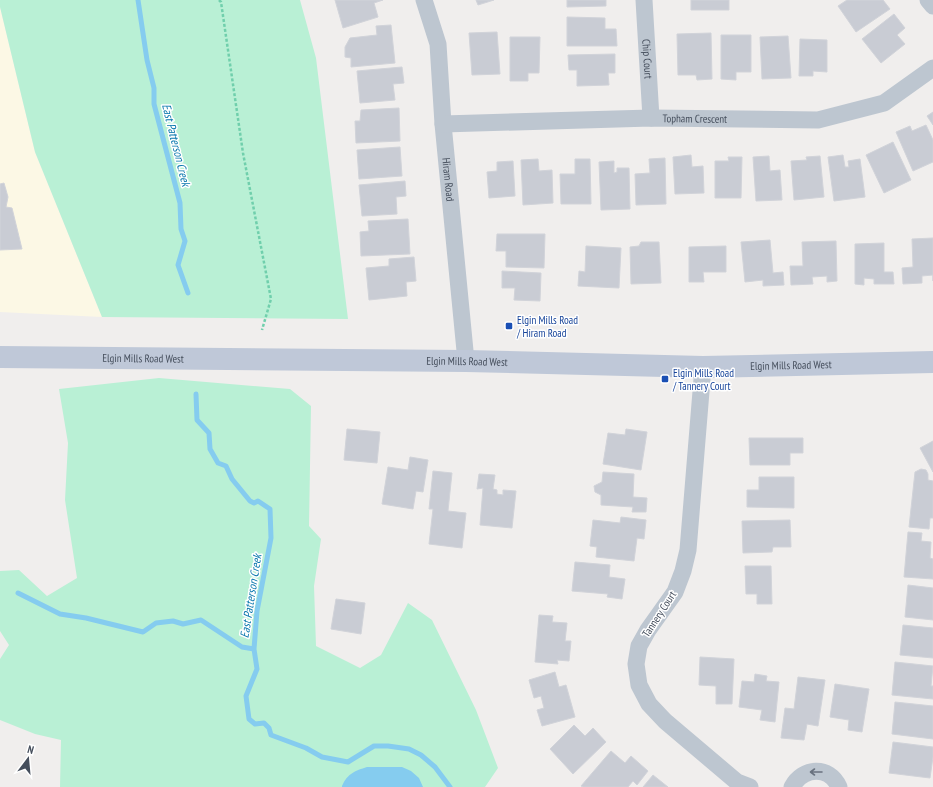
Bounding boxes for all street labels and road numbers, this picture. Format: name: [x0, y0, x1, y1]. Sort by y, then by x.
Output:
street label: Chip Court: [639, 39, 656, 79]
street label: Topham Crescent: [663, 111, 727, 126]
street label: Hiram Road: [439, 157, 457, 202]
street label: Elgin Mills Road West: [102, 351, 184, 366]
street label: Elgin Mills Road West: [426, 354, 508, 369]
street label: Elgin Mills Road West: [750, 357, 832, 373]
street label: Tannery Court: [639, 588, 679, 640]

